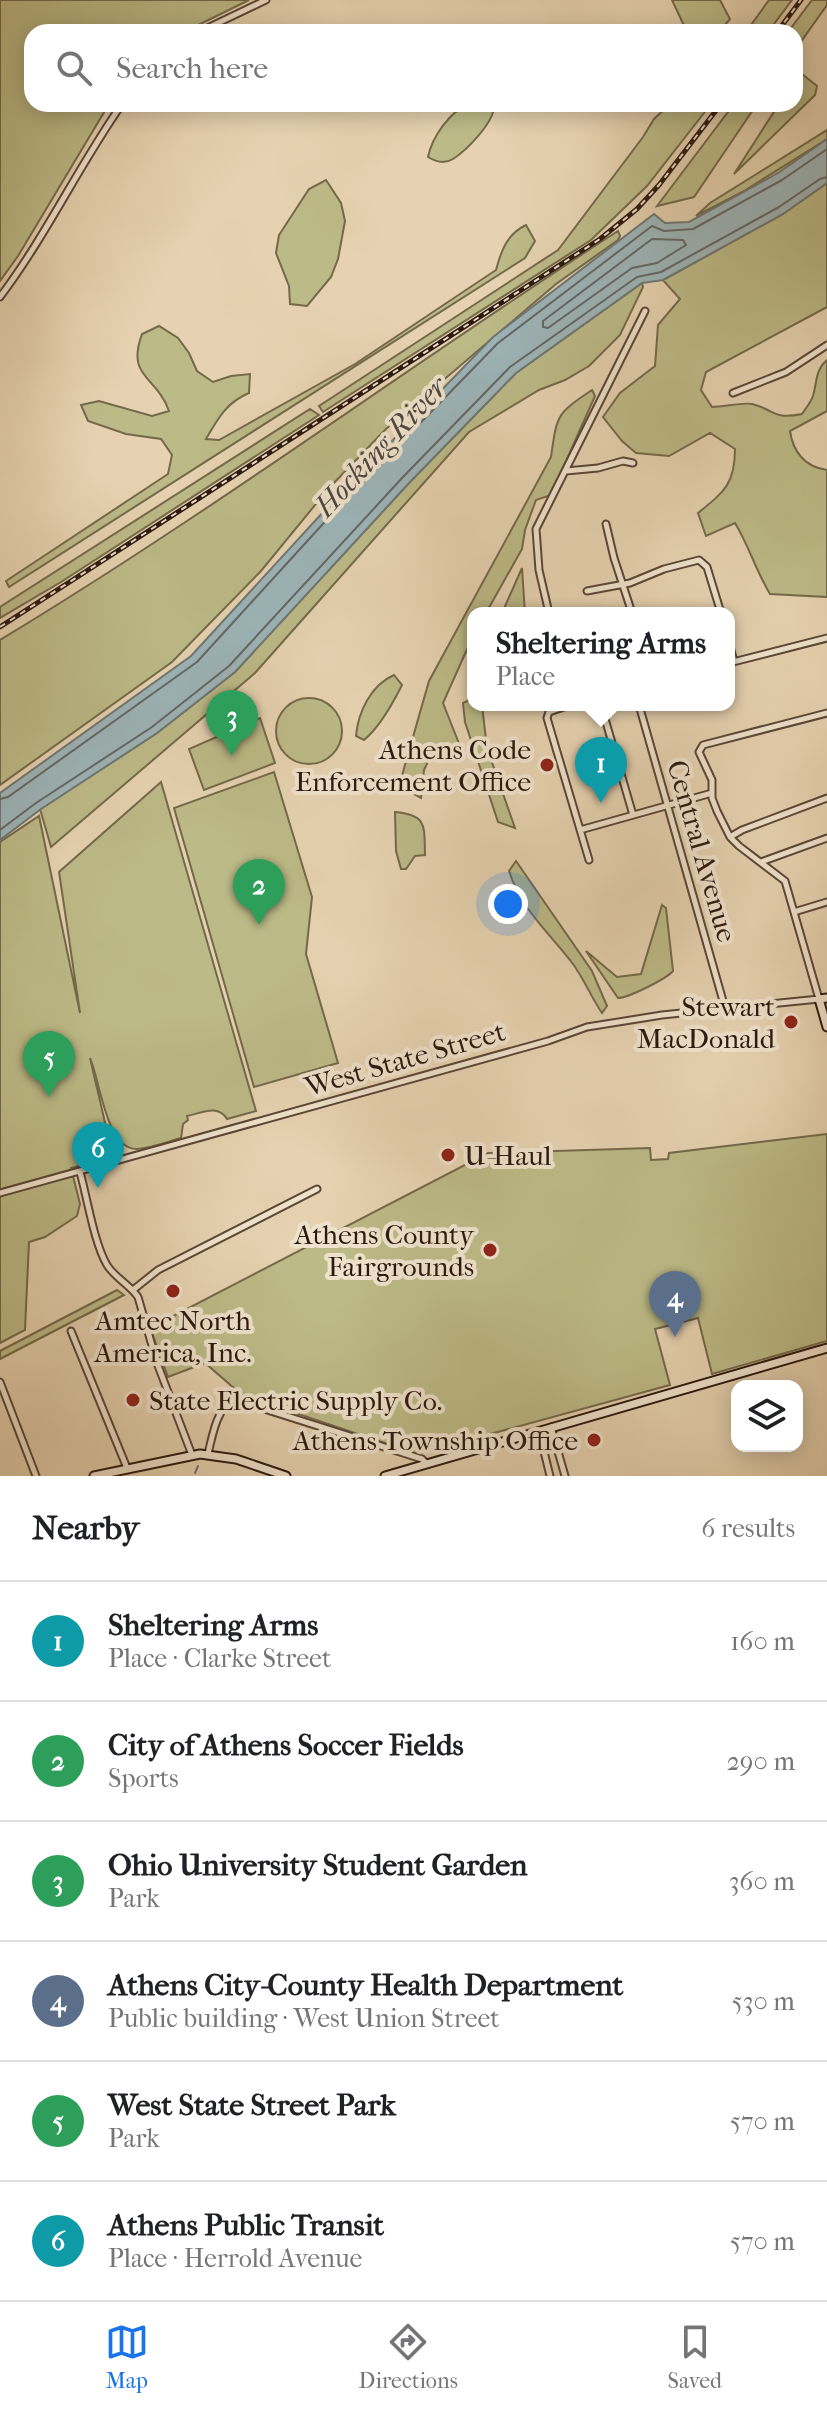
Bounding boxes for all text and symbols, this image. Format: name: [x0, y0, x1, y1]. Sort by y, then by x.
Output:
search box: [24, 24, 803, 112]
icon: search: [52, 46, 96, 90]
text: Search here: [116, 51, 268, 86]
water label: Hocking River: [307, 368, 456, 525]
popup: [467, 607, 735, 711]
text: Sheltering Arms: [496, 626, 706, 661]
text: Place: [496, 661, 555, 692]
pin: 3: [206, 690, 258, 756]
place label: Athens Code Enforcement Office: [295, 733, 531, 798]
pin: 1: [575, 737, 627, 803]
marker: Athens Code Enforcement Office: [538, 756, 556, 774]
street label: Central Avenue: [660, 756, 744, 946]
pin: 2: [233, 859, 285, 925]
your location: [488, 884, 528, 924]
place label: Stewart MacDonald: [637, 990, 776, 1055]
marker: Stewart MacDonald: [782, 1013, 800, 1031]
street label: West State Street: [300, 1015, 509, 1104]
pin: 5: [23, 1031, 75, 1097]
pin: 6: [72, 1122, 124, 1188]
place label: U-Haul: [464, 1139, 552, 1172]
marker: U-Haul: [439, 1146, 457, 1164]
place label: Athens County Fairgrounds: [293, 1218, 475, 1283]
marker: Athens County Fairgrounds: [481, 1241, 499, 1259]
pin: 4: [649, 1271, 701, 1337]
marker: Amtec North America, Inc.: [164, 1282, 182, 1300]
place label: Amtec North America, Inc.: [93, 1304, 252, 1369]
map controls: [731, 1380, 803, 1452]
button: layers: [731, 1380, 803, 1452]
place label: State Electric Supply Co.: [149, 1384, 442, 1417]
marker: State Electric Supply Co.: [124, 1391, 142, 1409]
place label: Athens Township Office: [292, 1424, 578, 1457]
marker: Athens Township Office: [585, 1431, 603, 1449]
text: Nearby: [32, 1508, 139, 1548]
text: 6 results: [701, 1513, 795, 1544]
text: Sheltering Arms: [108, 1608, 318, 1643]
text: 1: [53, 1626, 63, 1657]
text: 160 m: [730, 1626, 795, 1657]
text: Place · Clarke Street: [108, 1643, 331, 1674]
text: City of Athens Soccer Fields: [108, 1728, 464, 1763]
text: 2: [51, 1746, 65, 1777]
text: 290 m: [726, 1746, 795, 1777]
text: Sports: [108, 1763, 179, 1794]
text: Ohio University Student Garden: [108, 1848, 528, 1883]
text: 3: [53, 1866, 63, 1897]
text: 360 m: [729, 1866, 795, 1897]
text: Park: [108, 1883, 160, 1914]
text: Athens City-County Health Department: [108, 1968, 623, 2003]
text: 4: [50, 1986, 66, 2017]
text: 530 m: [732, 1986, 795, 2017]
text: Public building · West Union Street: [108, 2003, 500, 2034]
text: West State Street Park: [108, 2088, 396, 2123]
text: 5: [52, 2106, 64, 2137]
text: 570 m: [730, 2106, 795, 2137]
text: Park: [108, 2123, 160, 2154]
text: Athens Public Transit: [108, 2208, 384, 2243]
text: 6: [51, 2226, 65, 2257]
text: 570 m: [730, 2226, 795, 2257]
text: Place · Herrold Avenue: [108, 2243, 362, 2274]
tab: Map: [105, 2320, 149, 2394]
tab: Directions: [359, 2320, 458, 2394]
tab: Saved: [668, 2320, 722, 2394]

